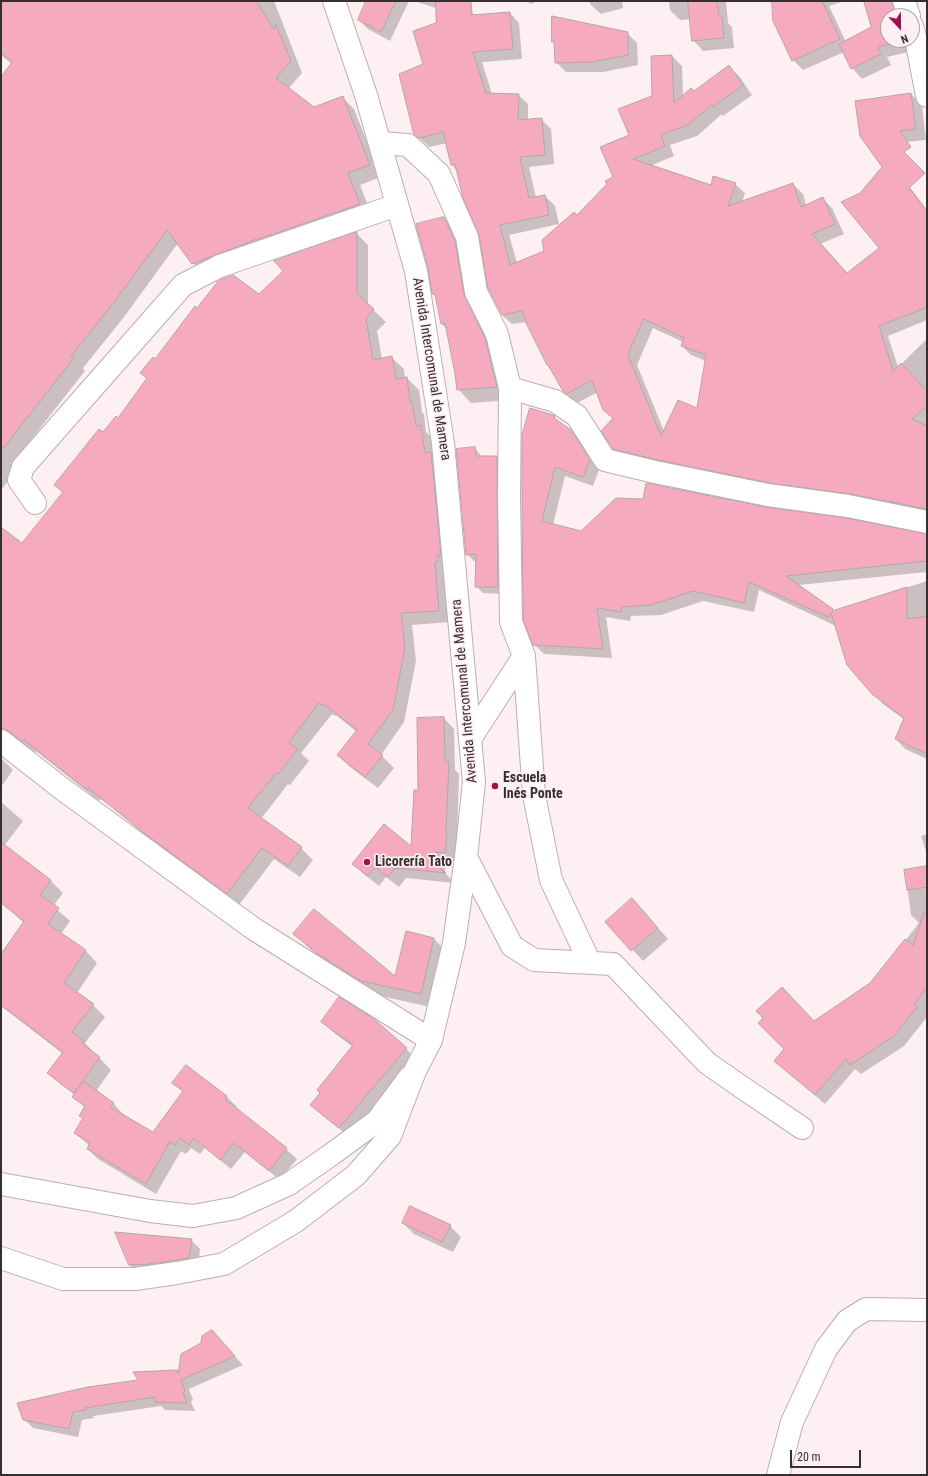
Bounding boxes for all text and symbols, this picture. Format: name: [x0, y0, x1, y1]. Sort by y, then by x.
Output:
north arrow: [880, 8, 920, 48]
text: N: [899, 31, 910, 46]
street label: Avenida Intercomunal de Mamera: [408, 276, 454, 462]
street label: Avenida Intercomunal de Mamera: [449, 598, 481, 784]
place label: Escuela Inés Ponte: [503, 770, 563, 802]
marker: Escuela Inés Ponte: [490, 781, 500, 791]
place label: Licorería Tato: [375, 854, 452, 870]
marker: Licorería Tato: [362, 857, 372, 867]
scale bar: [792, 1442, 863, 1468]
text: 20 m: [797, 1450, 821, 1464]

